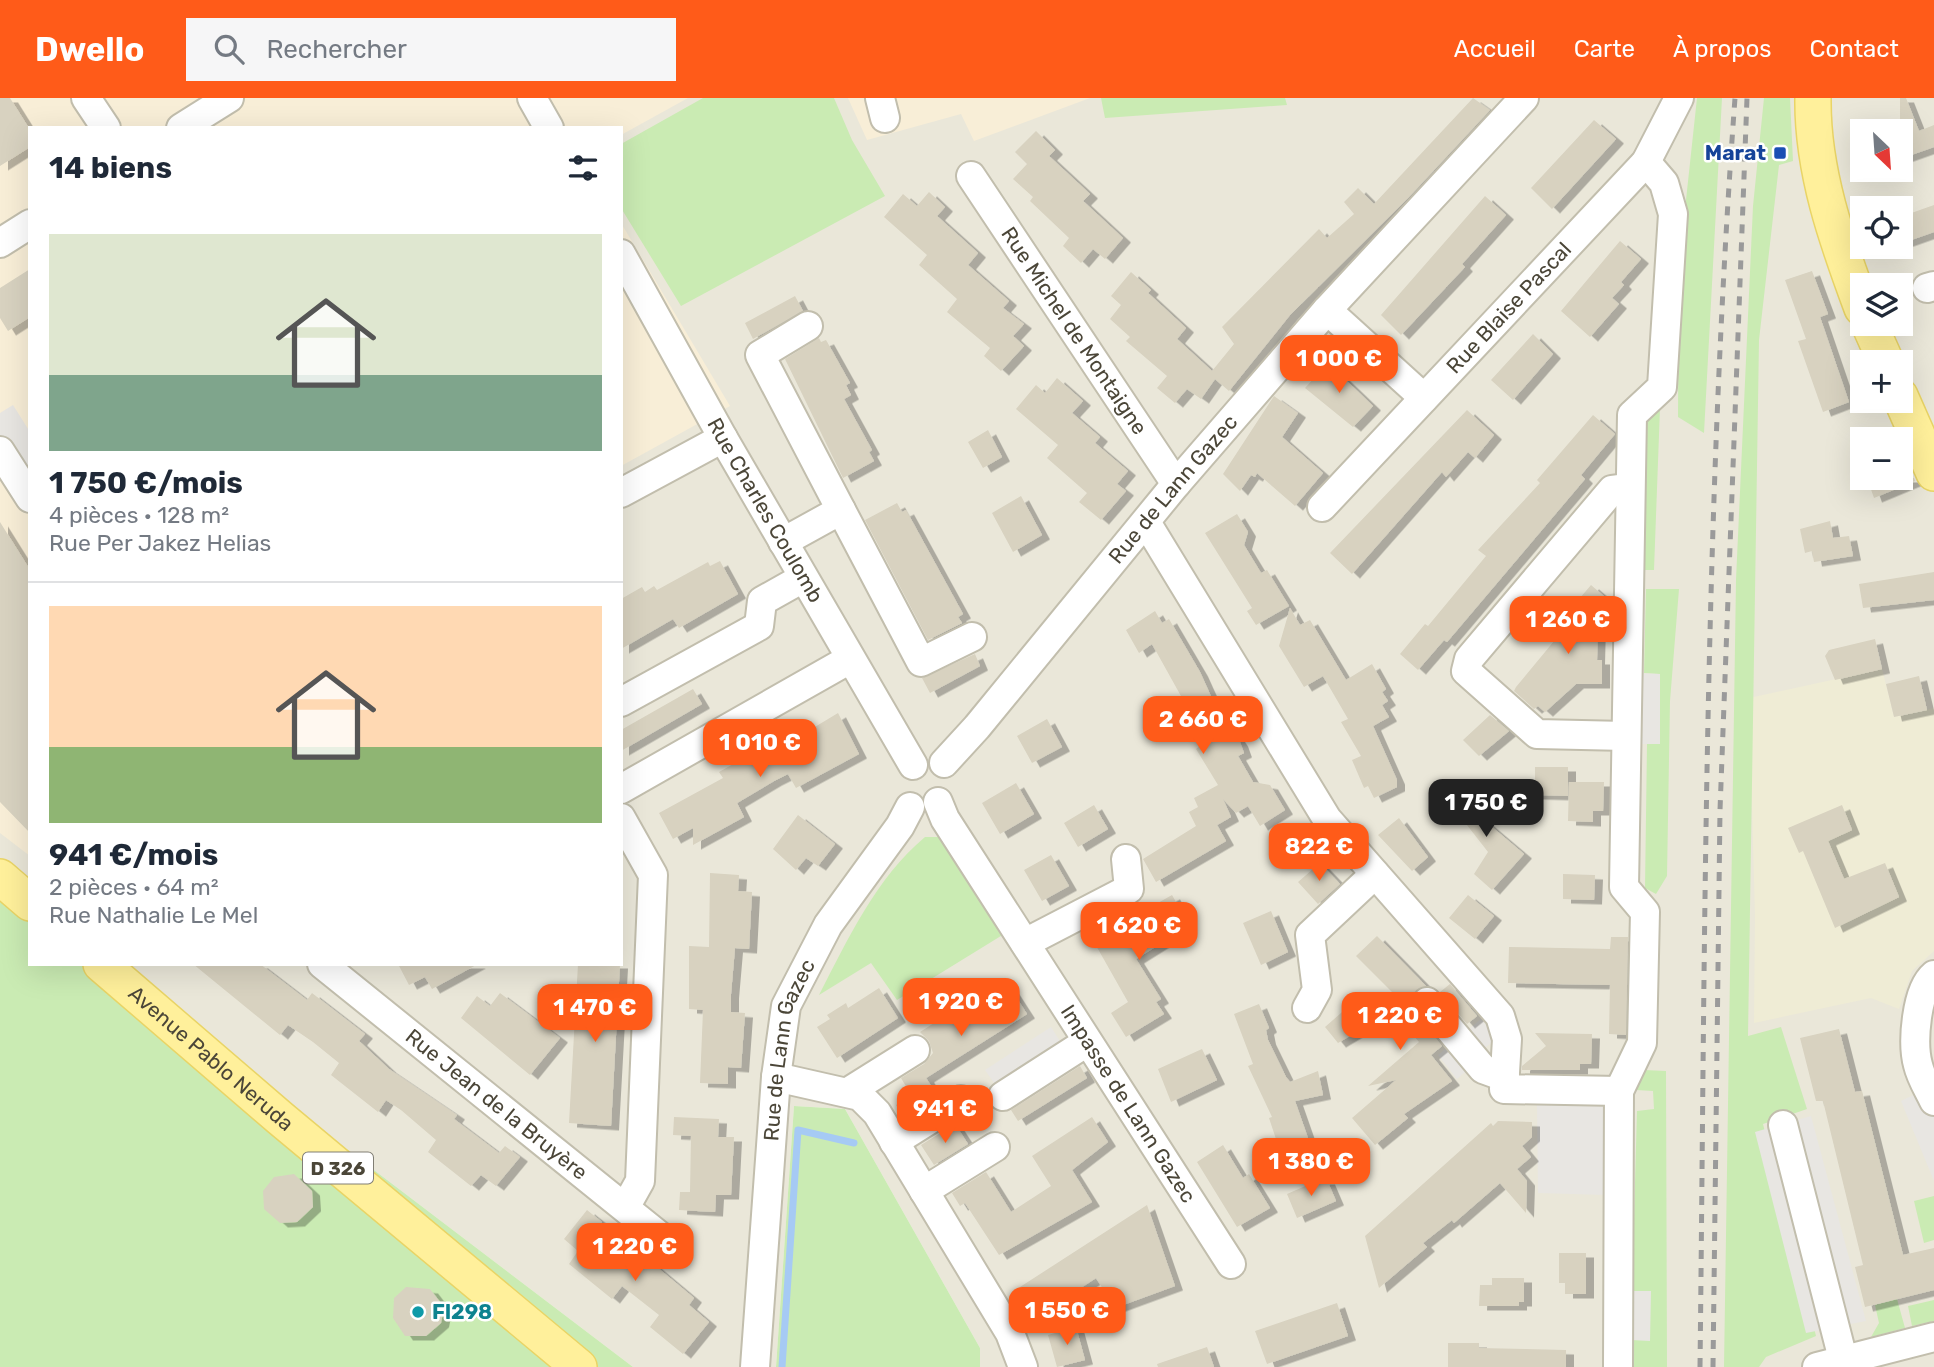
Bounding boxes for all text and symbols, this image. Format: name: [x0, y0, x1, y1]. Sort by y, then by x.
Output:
search box: [186, 18, 676, 81]
text: Dwello: [35, 30, 144, 69]
icon: search: [210, 30, 248, 68]
text: Rechercher: [266, 34, 407, 65]
text: Accueil: [1454, 35, 1536, 63]
text: Carte: [1574, 35, 1635, 63]
text: À propos: [1673, 35, 1772, 63]
text: Contact: [1810, 35, 1899, 63]
north arrow: [1850, 119, 1913, 182]
map controls: [1850, 119, 1913, 490]
place label: Marat: [1705, 140, 1766, 165]
marker: Marat: [1772, 145, 1788, 161]
icon: filters: [564, 149, 602, 187]
text: 14 biens: [49, 150, 172, 186]
button: locate: [1850, 196, 1913, 259]
street label: Rue Michel de Montaigne: [996, 222, 1153, 439]
street label: Rue Blaise Pascal: [1441, 237, 1576, 378]
button: layers: [1850, 273, 1913, 336]
icon: home: [263, 280, 389, 406]
pin: 1 000 €: [1274, 336, 1404, 395]
text: 1 000 €: [1296, 344, 1382, 372]
button: +: [1850, 350, 1913, 413]
street label: Rue de Lann Gazec: [1103, 409, 1242, 568]
street label: Rue Charles Coulomb: [702, 413, 829, 607]
button: −: [1850, 427, 1913, 490]
text: 1 750 €/mois: [49, 465, 243, 501]
text: 4 pièces · 128 m²: [49, 501, 229, 529]
text: Rue Per Jakez Helias: [49, 529, 271, 557]
pin: 1 260 €: [1503, 596, 1633, 656]
text: 1 260 €: [1526, 605, 1610, 633]
icon: home: [263, 652, 389, 778]
pin: 2 660 €: [1138, 696, 1268, 756]
text: 2 660 €: [1159, 705, 1247, 733]
pin: 1 010 €: [695, 720, 825, 779]
text: 1 010 €: [719, 728, 801, 756]
pin: 1 750 €: [1421, 780, 1551, 839]
text: 1 750 €: [1445, 788, 1527, 816]
pin: 822 €: [1270, 824, 1368, 883]
text: 822 €: [1285, 832, 1353, 860]
text: 941 €/mois: [49, 837, 218, 873]
text: 2 pièces · 64 m²: [49, 873, 219, 901]
text: Rue Nathalie Le Mel: [49, 901, 258, 929]
pin: 1 620 €: [1074, 902, 1204, 962]
text: 1 620 €: [1097, 911, 1181, 939]
street label: Rue de Lann Gazec: [758, 955, 820, 1142]
pin: 1 920 €: [896, 978, 1026, 1038]
street label: Avenue Pablo Neruda: [124, 980, 299, 1136]
pin: 1 470 €: [530, 984, 660, 1044]
text: 1 920 €: [919, 987, 1003, 1015]
pin: 1 220 €: [1335, 992, 1465, 1052]
text: 1 470 €: [553, 993, 637, 1021]
street label: Impasse de Lann Gazec: [1056, 1000, 1201, 1207]
text: 1 220 €: [1358, 1001, 1442, 1029]
street label: Rue Jean de la Bruyère: [401, 1023, 593, 1185]
pin: 941 €: [896, 1086, 994, 1145]
text: 941 €: [913, 1094, 977, 1122]
pin: 1 380 €: [1246, 1138, 1376, 1198]
text: 1 380 €: [1268, 1147, 1354, 1175]
road number: D 326: [303, 1152, 373, 1184]
pin: 1 220 €: [570, 1224, 700, 1283]
text: 1 220 €: [593, 1232, 677, 1260]
pin: 1 550 €: [1002, 1288, 1132, 1347]
text: 1 550 €: [1025, 1296, 1109, 1324]
place label: Fl298: [432, 1299, 492, 1324]
marker: Fl298: [410, 1304, 426, 1320]

